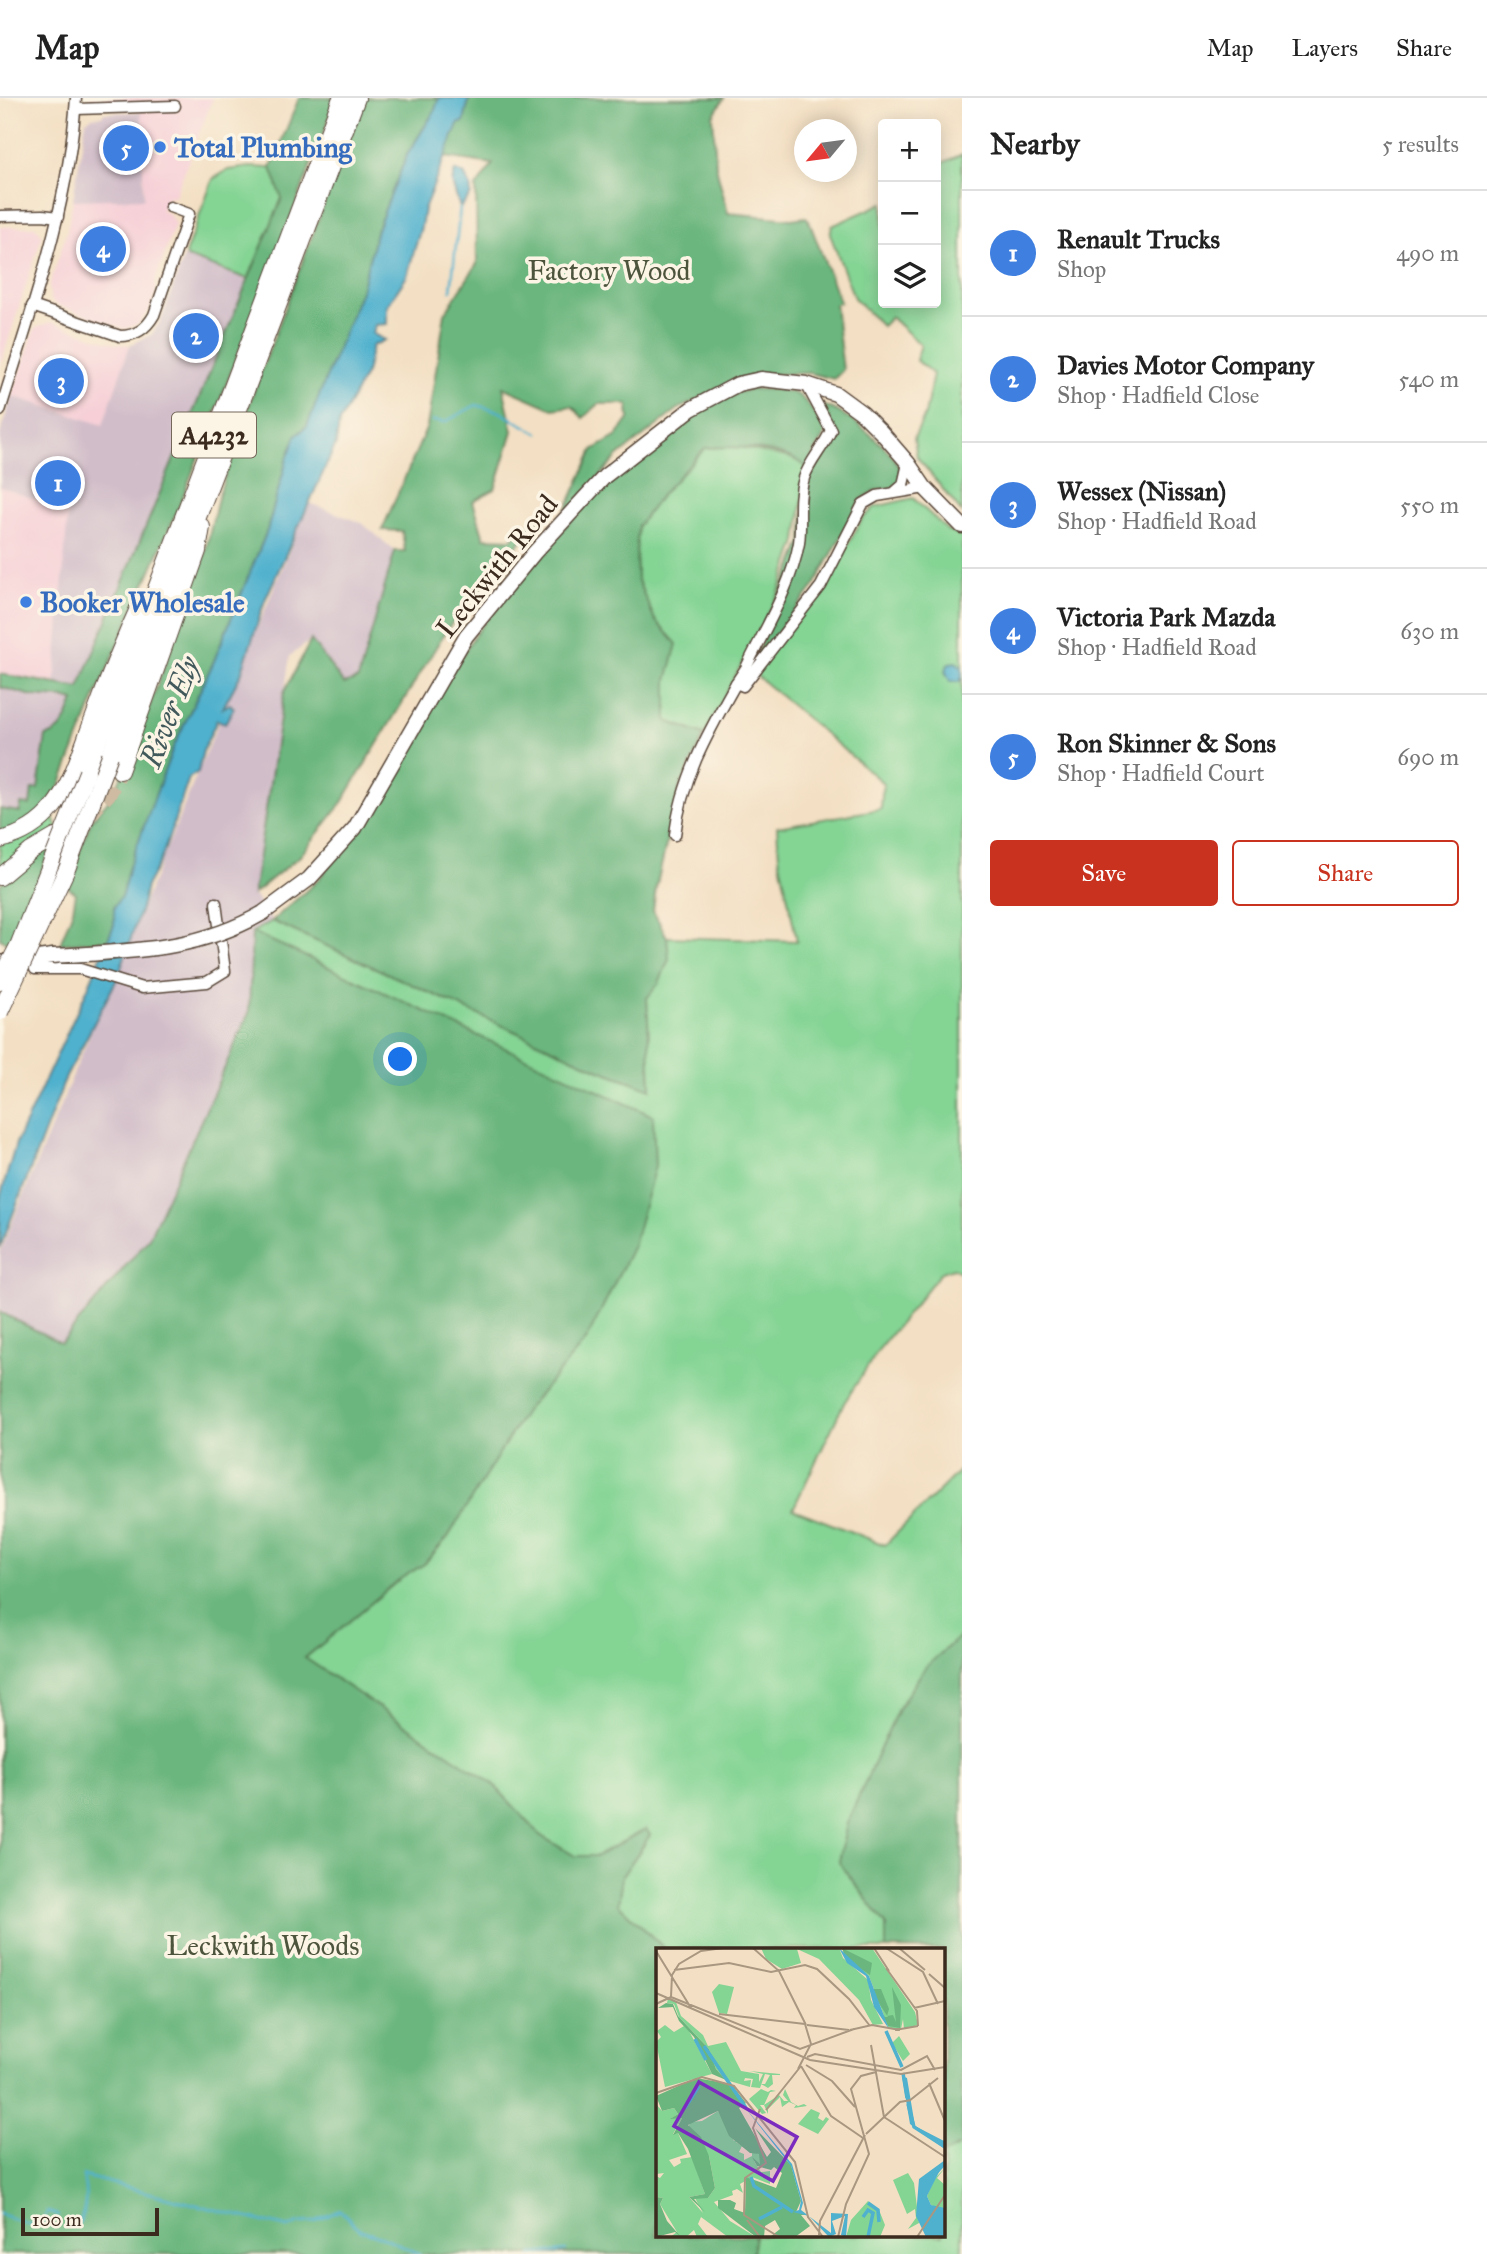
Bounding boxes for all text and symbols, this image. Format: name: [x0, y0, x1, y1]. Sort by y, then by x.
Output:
text: Map: [35, 28, 99, 68]
text: Map: [1207, 33, 1254, 63]
text: Layers: [1292, 33, 1358, 63]
text: Share: [1396, 33, 1452, 63]
north arrow: [794, 119, 857, 182]
map controls: [878, 119, 941, 308]
button: +: [878, 119, 941, 182]
pin: 5: [103, 122, 149, 174]
text: Nearby: [990, 126, 1080, 162]
place label: Total Plumbing: [174, 130, 353, 165]
text: 5 results: [1382, 130, 1459, 158]
marker: Total Plumbing: [152, 139, 168, 155]
button: −: [878, 182, 941, 245]
pin: 4: [80, 223, 126, 275]
text: Renault Trucks: [1057, 223, 1220, 255]
text: 1: [1008, 239, 1018, 267]
text: 490 m: [1396, 239, 1459, 267]
button: layers: [878, 245, 941, 308]
park label: Factory Wood: [527, 253, 691, 288]
text: Shop: [1057, 255, 1106, 283]
pin: 2: [173, 310, 219, 362]
text: Davies Motor Company: [1057, 349, 1314, 381]
pin: 3: [38, 355, 84, 407]
text: 2: [1007, 365, 1019, 393]
text: 540 m: [1398, 365, 1459, 393]
text: Shop · Hadfield Close: [1057, 381, 1259, 409]
road number: A4232: [172, 412, 256, 458]
pin: 1: [35, 457, 81, 509]
text: Wessex (Nissan): [1057, 475, 1226, 507]
street label: Leckwith Road: [429, 487, 565, 645]
text: 3: [1008, 491, 1018, 519]
text: 550 m: [1400, 491, 1459, 519]
text: Shop · Hadfield Road: [1057, 507, 1257, 535]
place label: Booker Wholesale: [40, 585, 245, 620]
marker: Booker Wholesale: [18, 594, 34, 610]
text: Victoria Park Mazda: [1057, 601, 1275, 633]
text: 4: [1007, 617, 1019, 645]
text: 630 m: [1400, 617, 1459, 645]
text: Shop · Hadfield Road: [1057, 633, 1257, 661]
water label: River Ely: [132, 650, 208, 773]
text: Ron Skinner & Sons: [1057, 727, 1276, 759]
text: 5: [1008, 743, 1018, 771]
text: 690 m: [1397, 743, 1459, 771]
text: Shop · Hadfield Court: [1057, 759, 1264, 787]
button: Save: [990, 840, 1218, 906]
button: Share: [1232, 840, 1459, 906]
your location: [383, 1042, 417, 1076]
park label: Leckwith Woods: [167, 1928, 359, 1963]
inset map: [656, 1948, 944, 2236]
scale bar: [21, 2205, 159, 2237]
text: 100 m: [32, 2208, 82, 2231]

